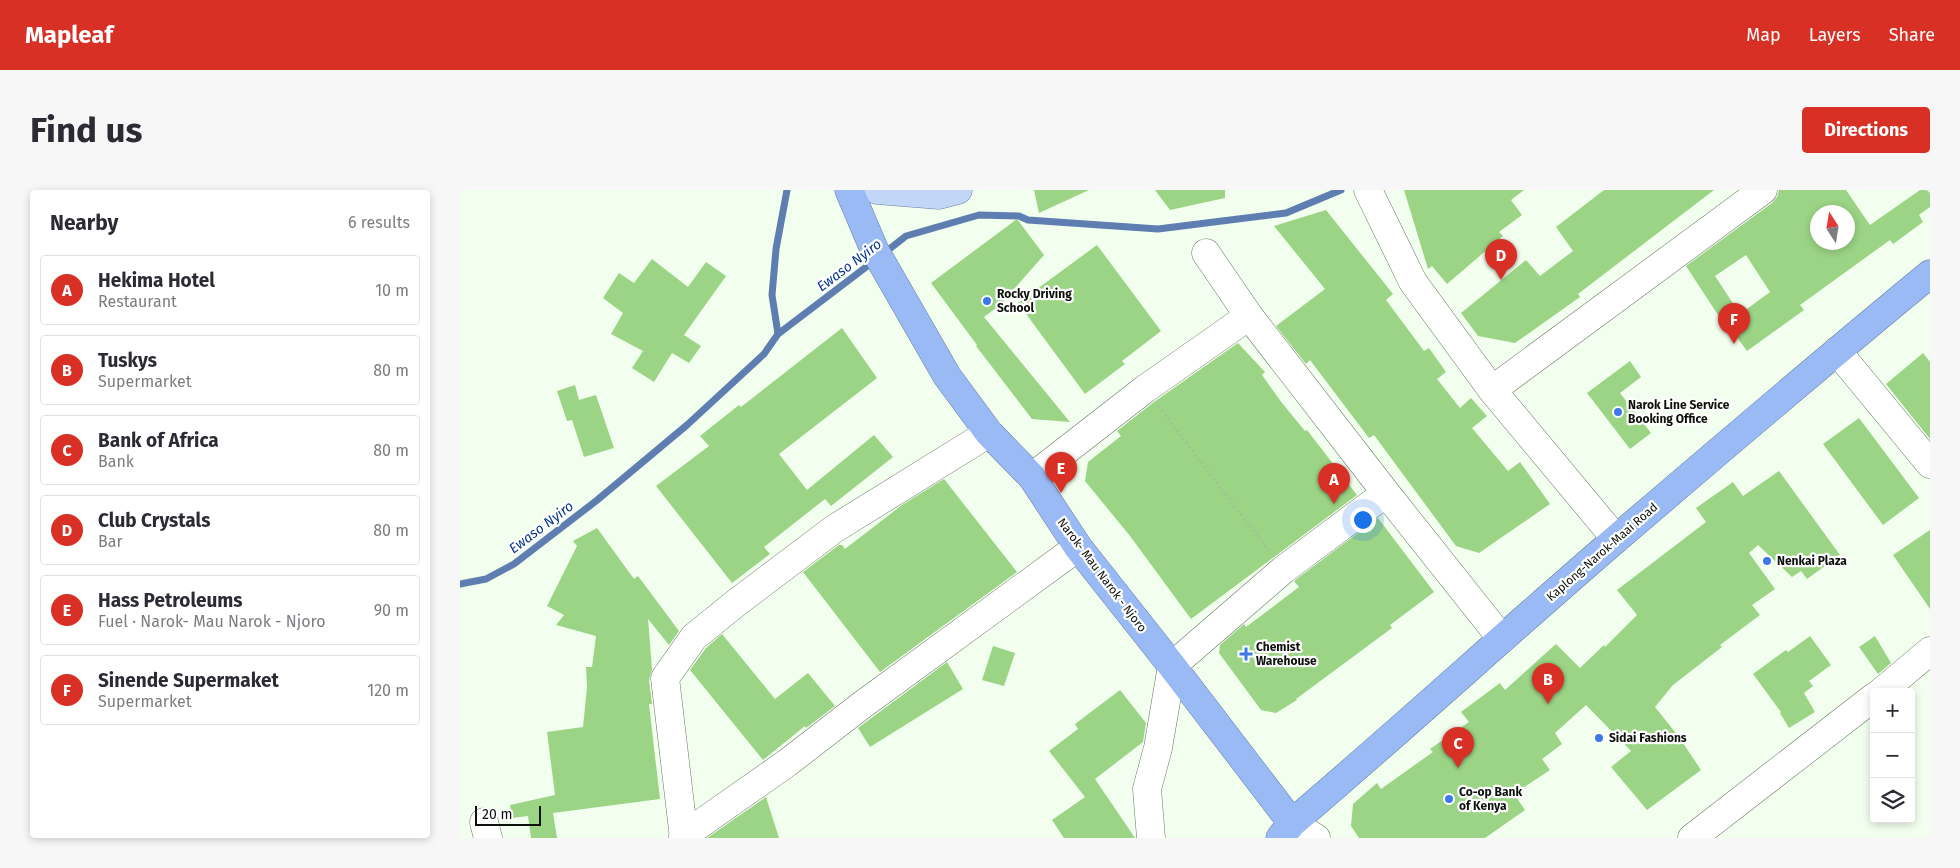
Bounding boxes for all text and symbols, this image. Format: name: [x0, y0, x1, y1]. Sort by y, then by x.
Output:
text: Mapleaf: [25, 21, 113, 49]
text: Map: [1746, 24, 1781, 46]
text: Layers: [1809, 24, 1861, 46]
text: Share: [1889, 24, 1935, 46]
button: Directions: [1802, 107, 1930, 153]
text: Find us: [30, 109, 142, 151]
north arrow: [1810, 205, 1855, 250]
text: Nearby: [50, 210, 118, 236]
text: 6 results: [348, 213, 410, 232]
water label: Ewaso Nyiro: [814, 236, 885, 295]
pin: D: [1485, 239, 1517, 280]
text: Hekima Hotel: [98, 269, 215, 292]
text: A: [62, 281, 72, 300]
text: 10 m: [375, 281, 409, 300]
place label: Rocky Driving School: [997, 287, 1072, 315]
text: Restaurant: [98, 292, 177, 311]
marker: Rocky Driving School: [981, 295, 993, 307]
pin: F: [1718, 303, 1750, 344]
text: Tuskys: [98, 349, 157, 372]
text: B: [62, 361, 72, 380]
text: 80 m: [373, 361, 409, 380]
text: Supermarket: [98, 372, 192, 391]
place label: Narok Line Service Booking Office: [1628, 398, 1730, 426]
marker: Narok Line Service Booking Office: [1612, 406, 1624, 418]
text: Bank of Africa: [98, 429, 219, 452]
text: C: [62, 441, 72, 460]
text: 80 m: [373, 441, 409, 460]
text: Bank: [98, 452, 134, 471]
pin: E: [1045, 452, 1077, 493]
pin: A: [1318, 463, 1350, 504]
water label: Ewaso Nyiro: [506, 498, 577, 557]
street label: Kaplong-Narok-Maai Road: [1544, 500, 1660, 604]
your location: [1350, 507, 1376, 533]
text: Club Crystals: [98, 509, 210, 532]
street label: Narok- Mau Narok - Njoro: [1055, 515, 1149, 635]
text: D: [62, 521, 72, 540]
text: 80 m: [373, 521, 409, 540]
text: Bar: [98, 532, 123, 551]
place label: Nenkai Plaza: [1777, 554, 1847, 568]
marker: Nenkai Plaza: [1761, 555, 1773, 567]
text: Hass Petroleums: [98, 589, 243, 612]
text: E: [63, 601, 71, 620]
text: 90 m: [374, 601, 409, 620]
text: Fuel · Narok- Mau Narok - Njoro: [98, 612, 326, 631]
place label: Chemist Warehouse: [1256, 640, 1317, 668]
marker: Chemist Warehouse: [1240, 648, 1252, 660]
pin: B: [1532, 663, 1564, 704]
text: Sinende Supermaket: [98, 669, 279, 692]
text: F: [63, 681, 71, 700]
text: 120 m: [367, 681, 409, 700]
map controls: [1870, 688, 1915, 823]
button: +: [1870, 688, 1915, 733]
text: Supermarket: [98, 692, 192, 711]
pin: C: [1442, 727, 1474, 768]
place label: Sidai Fashions: [1609, 731, 1687, 745]
marker: Sidai Fashions: [1593, 732, 1605, 744]
button: −: [1870, 733, 1915, 778]
button: layers: [1870, 778, 1915, 823]
place label: Co-op Bank of Kenya: [1459, 785, 1522, 813]
marker: Co-op Bank of Kenya: [1443, 793, 1455, 805]
scale bar: [475, 803, 541, 826]
text: 20 m: [482, 806, 512, 823]

